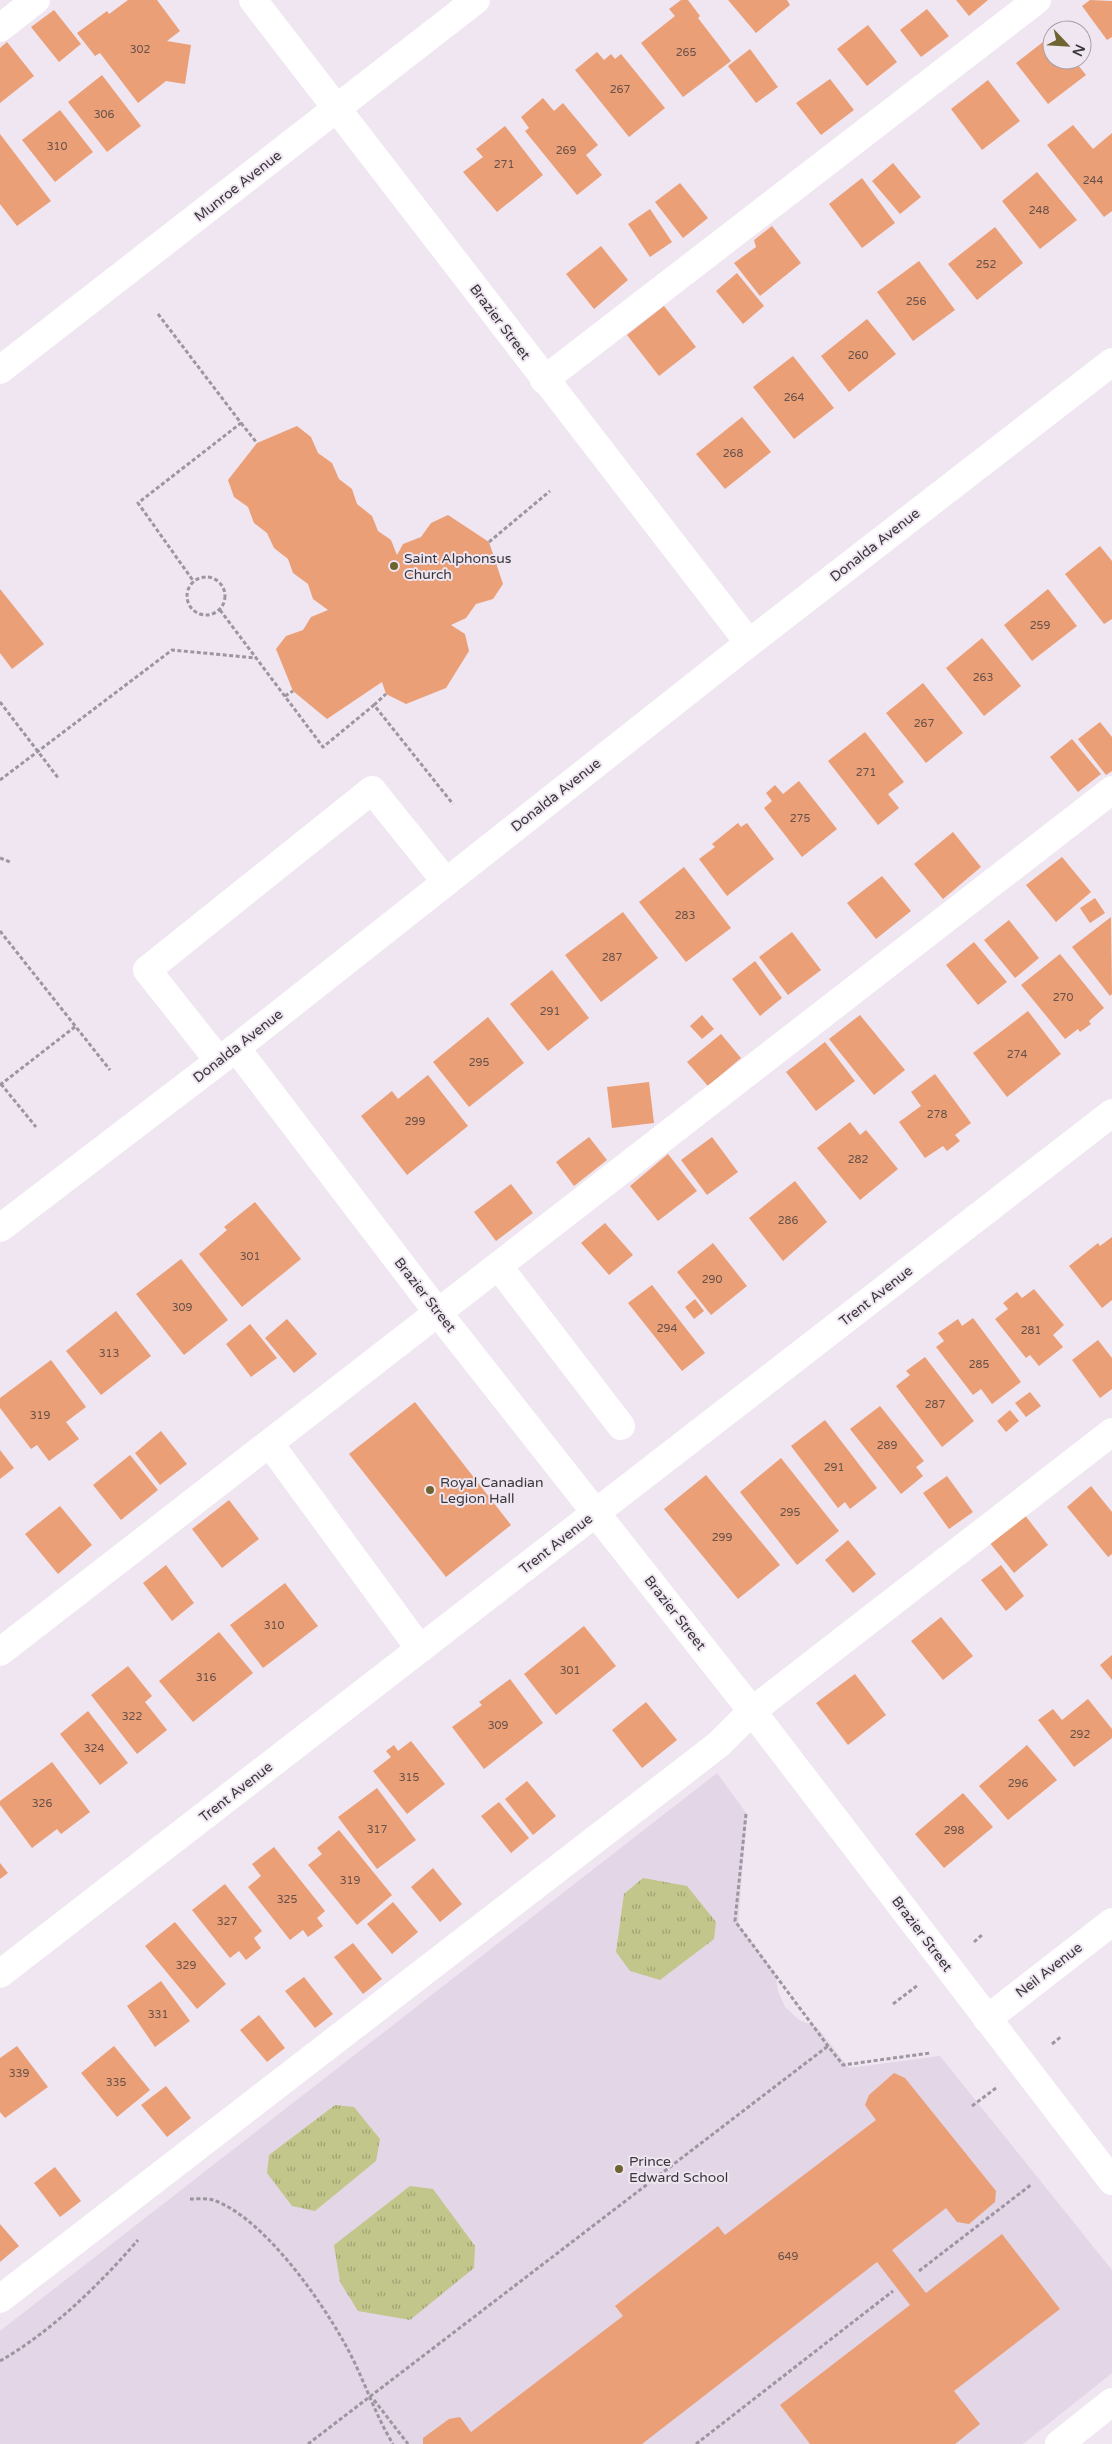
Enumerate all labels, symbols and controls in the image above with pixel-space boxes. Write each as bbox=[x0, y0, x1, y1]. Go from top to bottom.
north arrow bbox=[1042, 20, 1092, 70]
text: N bbox=[1068, 42, 1088, 59]
house number: 302 bbox=[130, 43, 150, 56]
house number: 265 bbox=[676, 46, 696, 59]
house number: 267 bbox=[610, 83, 630, 96]
house number: 306 bbox=[94, 108, 114, 121]
house number: 310 bbox=[47, 140, 67, 153]
house number: 269 bbox=[556, 144, 576, 157]
street label: Munroe Avenue bbox=[191, 147, 285, 225]
house number: 271 bbox=[494, 158, 514, 171]
house number: 244 bbox=[1083, 174, 1103, 187]
house number: 248 bbox=[1029, 204, 1049, 217]
house number: 252 bbox=[976, 258, 996, 271]
street label: Brazier Street bbox=[466, 281, 534, 364]
house number: 256 bbox=[906, 295, 926, 308]
house number: 260 bbox=[848, 349, 868, 362]
house number: 264 bbox=[784, 391, 804, 404]
house number: 268 bbox=[723, 447, 743, 460]
street label: Donalda Avenue bbox=[827, 505, 923, 585]
place label: Saint Alphonsus Church bbox=[404, 550, 512, 583]
marker: Saint Alphonsus Church bbox=[388, 560, 400, 572]
house number: 259 bbox=[1030, 619, 1050, 632]
house number: 263 bbox=[973, 671, 993, 684]
house number: 267 bbox=[914, 717, 934, 730]
street label: Donalda Avenue bbox=[508, 755, 604, 835]
house number: 271 bbox=[856, 766, 876, 779]
house number: 275 bbox=[790, 812, 810, 825]
house number: 283 bbox=[675, 909, 695, 922]
house number: 287 bbox=[602, 951, 622, 964]
house number: 270 bbox=[1053, 991, 1073, 1004]
house number: 291 bbox=[540, 1005, 560, 1018]
street label: Donalda Avenue bbox=[190, 1006, 286, 1086]
house number: 274 bbox=[1007, 1048, 1027, 1061]
house number: 295 bbox=[469, 1056, 489, 1069]
house number: 278 bbox=[927, 1108, 947, 1121]
house number: 299 bbox=[405, 1115, 425, 1128]
house number: 282 bbox=[848, 1153, 868, 1166]
house number: 286 bbox=[778, 1214, 798, 1227]
house number: 301 bbox=[240, 1250, 260, 1263]
street label: Brazier Street bbox=[391, 1254, 460, 1336]
street label: Trent Avenue bbox=[836, 1262, 916, 1330]
house number: 290 bbox=[702, 1273, 722, 1286]
house number: 309 bbox=[172, 1301, 192, 1314]
house number: 294 bbox=[657, 1322, 677, 1335]
house number: 281 bbox=[1021, 1324, 1041, 1337]
house number: 313 bbox=[99, 1347, 119, 1360]
house number: 285 bbox=[969, 1358, 989, 1371]
house number: 287 bbox=[925, 1398, 945, 1411]
house number: 319 bbox=[30, 1409, 50, 1422]
house number: 289 bbox=[877, 1439, 897, 1452]
house number: 291 bbox=[824, 1461, 844, 1474]
place label: Royal Canadian Legion Hall bbox=[440, 1474, 544, 1507]
marker: Royal Canadian Legion Hall bbox=[424, 1484, 436, 1496]
house number: 295 bbox=[780, 1506, 800, 1519]
street label: Trent Avenue bbox=[516, 1510, 596, 1578]
house number: 299 bbox=[712, 1531, 732, 1544]
street label: Brazier Street bbox=[641, 1572, 710, 1654]
house number: 310 bbox=[264, 1619, 284, 1632]
house number: 301 bbox=[560, 1664, 580, 1677]
house number: 316 bbox=[196, 1671, 216, 1684]
house number: 322 bbox=[122, 1710, 142, 1723]
house number: 309 bbox=[488, 1719, 508, 1732]
house number: 292 bbox=[1070, 1728, 1090, 1741]
house number: 324 bbox=[84, 1742, 104, 1755]
street label: Trent Avenue bbox=[196, 1758, 276, 1826]
house number: 315 bbox=[399, 1771, 419, 1784]
house number: 296 bbox=[1008, 1777, 1028, 1790]
house number: 326 bbox=[32, 1797, 52, 1810]
house number: 317 bbox=[367, 1823, 387, 1836]
house number: 298 bbox=[944, 1824, 964, 1837]
house number: 319 bbox=[340, 1874, 360, 1887]
house number: 325 bbox=[277, 1893, 297, 1906]
street label: Brazier Street bbox=[888, 1893, 956, 1976]
house number: 327 bbox=[217, 1915, 237, 1928]
street label: Neil Avenue bbox=[1012, 1939, 1086, 2001]
house number: 329 bbox=[176, 1959, 196, 1972]
house number: 331 bbox=[148, 2008, 168, 2021]
house number: 339 bbox=[9, 2067, 29, 2080]
house number: 335 bbox=[106, 2076, 126, 2089]
place label: Prince Edward School bbox=[629, 2153, 728, 2186]
marker: Prince Edward School bbox=[613, 2163, 625, 2175]
house number: 649 bbox=[778, 2250, 798, 2263]

